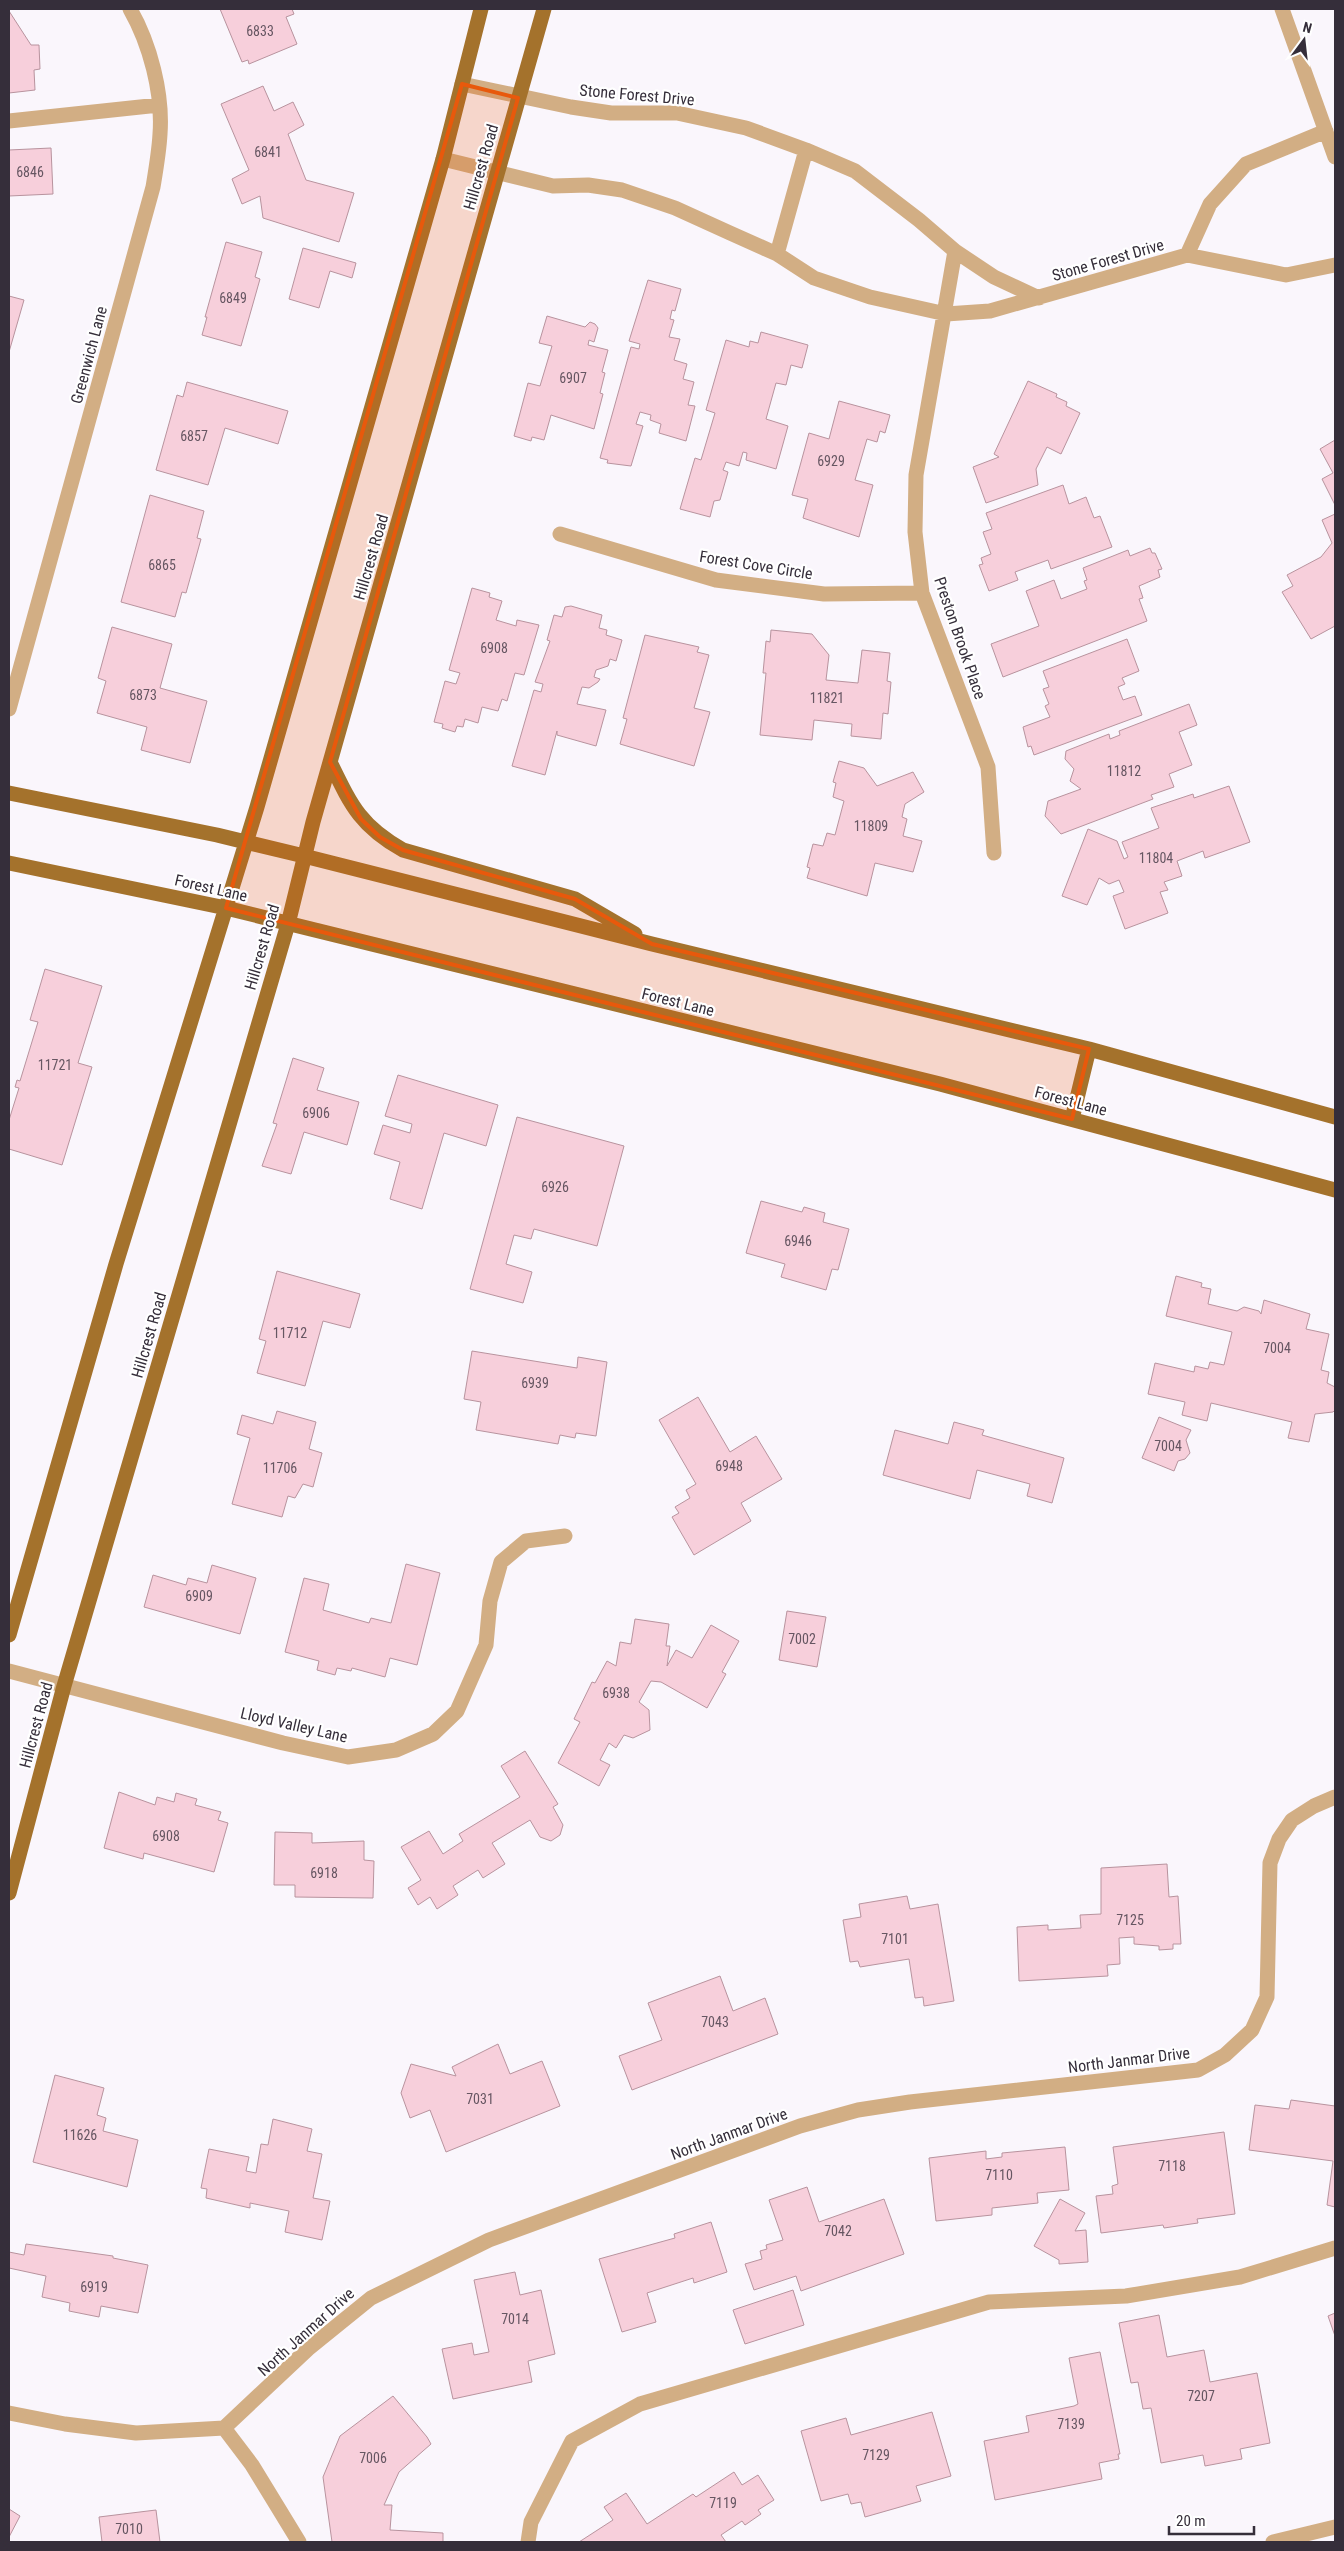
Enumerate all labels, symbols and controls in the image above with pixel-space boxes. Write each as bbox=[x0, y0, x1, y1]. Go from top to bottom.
north arrow bbox=[1279, 15, 1329, 65]
text: N bbox=[1301, 19, 1314, 36]
house number: 6833 bbox=[246, 23, 274, 39]
street label: Stone Forest Drive bbox=[579, 81, 695, 109]
street label: Hillcrest Road bbox=[460, 122, 502, 212]
house number: 6841 bbox=[254, 144, 282, 160]
house number: 6846 bbox=[16, 164, 44, 180]
street label: Stone Forest Drive bbox=[1050, 235, 1166, 285]
house number: 6849 bbox=[219, 290, 247, 306]
street label: Greenwich Lane bbox=[67, 304, 111, 406]
house number: 6907 bbox=[559, 370, 587, 386]
house number: 6857 bbox=[180, 428, 208, 444]
house number: 6929 bbox=[817, 453, 845, 469]
street label: Hillcrest Road bbox=[350, 512, 392, 602]
street label: Forest Cove Circle bbox=[698, 547, 814, 583]
house number: 6865 bbox=[148, 557, 176, 573]
street label: Preston Brook Place bbox=[930, 574, 990, 702]
house number: 6908 bbox=[480, 640, 508, 656]
house number: 6873 bbox=[129, 687, 157, 703]
house number: 11821 bbox=[810, 690, 844, 706]
house number: 11812 bbox=[1107, 763, 1141, 779]
house number: 11809 bbox=[854, 818, 888, 834]
house number: 11804 bbox=[1139, 850, 1173, 866]
street label: Forest Lane bbox=[173, 870, 249, 906]
street label: Hillcrest Road bbox=[241, 902, 283, 992]
street label: Forest Lane bbox=[640, 984, 716, 1020]
house number: 11721 bbox=[38, 1057, 72, 1073]
street label: Forest Lane bbox=[1033, 1082, 1109, 1120]
house number: 6906 bbox=[302, 1105, 330, 1121]
house number: 6926 bbox=[541, 1179, 569, 1195]
house number: 6946 bbox=[784, 1233, 812, 1249]
street label: Hillcrest Road bbox=[128, 1290, 170, 1380]
house number: 11712 bbox=[273, 1325, 307, 1341]
house number: 7004 bbox=[1263, 1340, 1291, 1356]
house number: 6939 bbox=[521, 1375, 549, 1391]
house number: 7004 bbox=[1154, 1438, 1182, 1454]
house number: 6948 bbox=[715, 1458, 743, 1474]
house number: 11706 bbox=[263, 1460, 297, 1476]
house number: 6909 bbox=[185, 1588, 213, 1604]
house number: 7002 bbox=[788, 1631, 816, 1647]
street label: Hillcrest Road bbox=[15, 1680, 57, 1770]
house number: 6938 bbox=[602, 1685, 630, 1701]
street label: Lloyd Valley Lane bbox=[239, 1703, 349, 1747]
house number: 6908 bbox=[152, 1828, 180, 1844]
house number: 6918 bbox=[310, 1865, 338, 1881]
house number: 7125 bbox=[1116, 1912, 1144, 1928]
house number: 7101 bbox=[881, 1931, 909, 1947]
house number: 7043 bbox=[701, 2014, 729, 2030]
street label: North Janmar Drive bbox=[1067, 2043, 1191, 2077]
house number: 7031 bbox=[466, 2091, 494, 2107]
street label: North Janmar Drive bbox=[668, 2104, 790, 2164]
house number: 11626 bbox=[63, 2127, 97, 2143]
house number: 7118 bbox=[1158, 2158, 1186, 2174]
house number: 7110 bbox=[985, 2167, 1013, 2183]
house number: 7042 bbox=[824, 2223, 852, 2239]
house number: 6919 bbox=[80, 2279, 108, 2295]
street label: North Janmar Drive bbox=[254, 2284, 358, 2380]
house number: 7014 bbox=[501, 2311, 529, 2327]
house number: 7207 bbox=[1187, 2388, 1215, 2404]
house number: 7139 bbox=[1057, 2416, 1085, 2432]
house number: 7129 bbox=[862, 2447, 890, 2463]
house number: 7006 bbox=[359, 2450, 387, 2466]
house number: 7119 bbox=[709, 2495, 737, 2511]
scale bar bbox=[1169, 2504, 1254, 2536]
text: 20 m bbox=[1176, 2512, 1206, 2530]
house number: 7010 bbox=[115, 2521, 143, 2537]

